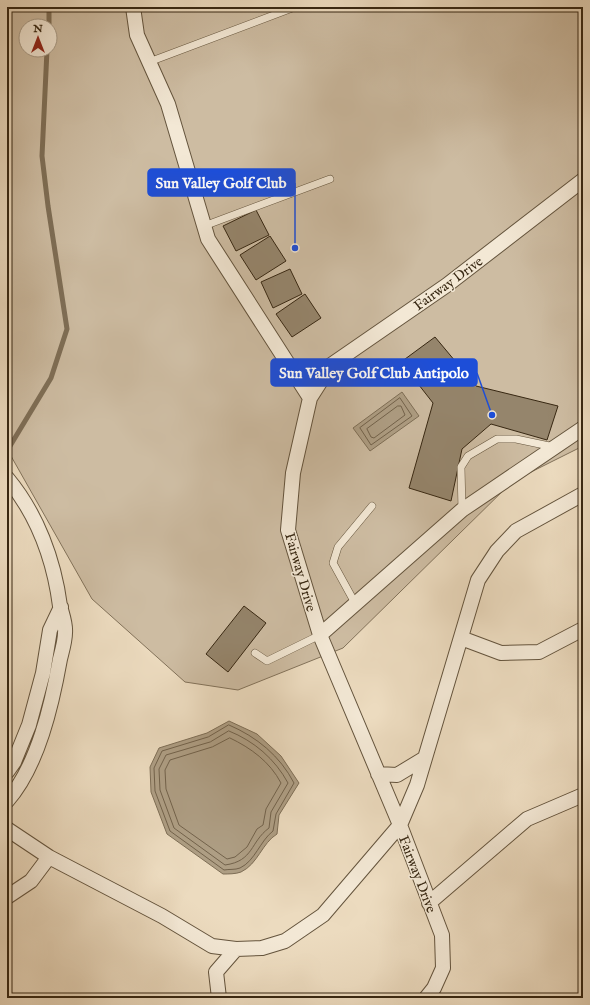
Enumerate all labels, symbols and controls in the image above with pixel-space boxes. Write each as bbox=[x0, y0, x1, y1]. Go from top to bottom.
north arrow bbox=[18, 18, 58, 58]
text: N bbox=[32, 22, 43, 36]
callout: Sun Valley Golf Club bbox=[148, 169, 295, 196]
text: Sun Valley Golf Club bbox=[155, 174, 287, 193]
street label: Fairway Drive bbox=[410, 252, 487, 315]
callout: Sun Valley Golf Club Antipolo bbox=[271, 359, 477, 386]
text: Sun Valley Golf Club Antipolo bbox=[279, 364, 469, 383]
street label: Fairway Drive bbox=[280, 531, 320, 614]
street label: Fairway Drive bbox=[394, 833, 440, 916]

